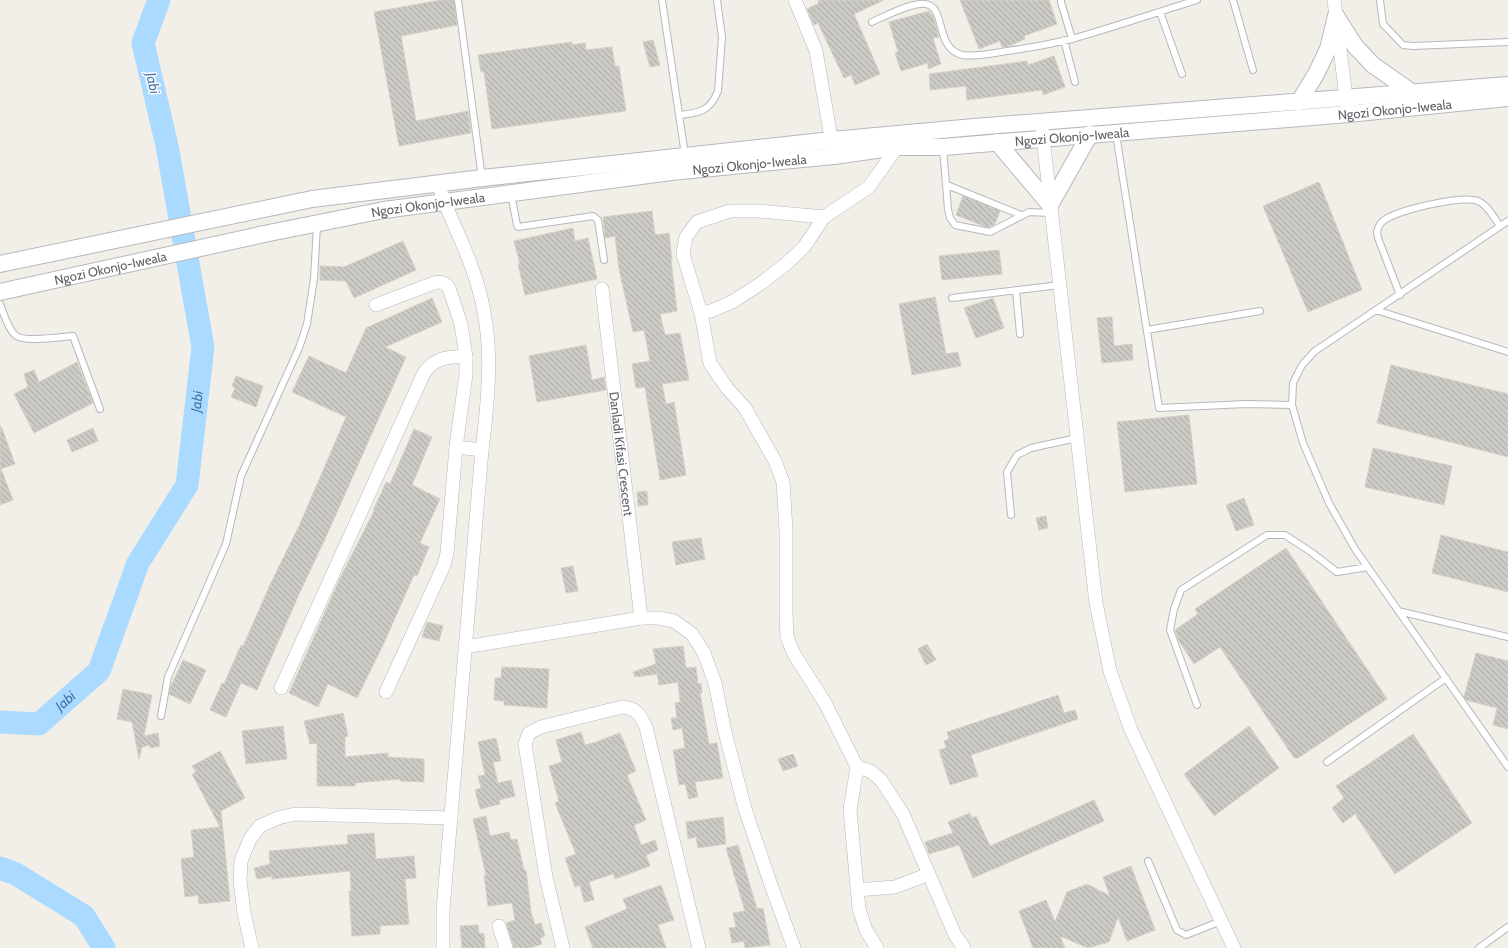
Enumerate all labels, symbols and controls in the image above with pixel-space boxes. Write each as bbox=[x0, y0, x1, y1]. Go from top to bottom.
water label: Jabi bbox=[141, 69, 164, 96]
street label: Ngozi Okonjo-Iweala bbox=[1337, 96, 1453, 123]
street label: Ngozi Okonjo-Iweala bbox=[1014, 124, 1130, 149]
street label: Ngozi Okonjo-Iweala bbox=[692, 151, 808, 178]
street label: Ngozi Okonjo-Iweala bbox=[370, 189, 486, 220]
street label: Ngozi Okonjo-Iweala bbox=[53, 248, 169, 288]
water label: Jabi bbox=[186, 389, 207, 415]
street label: Danladi Kifasi Crescent bbox=[606, 391, 637, 518]
water label: Jabi bbox=[50, 686, 80, 716]

